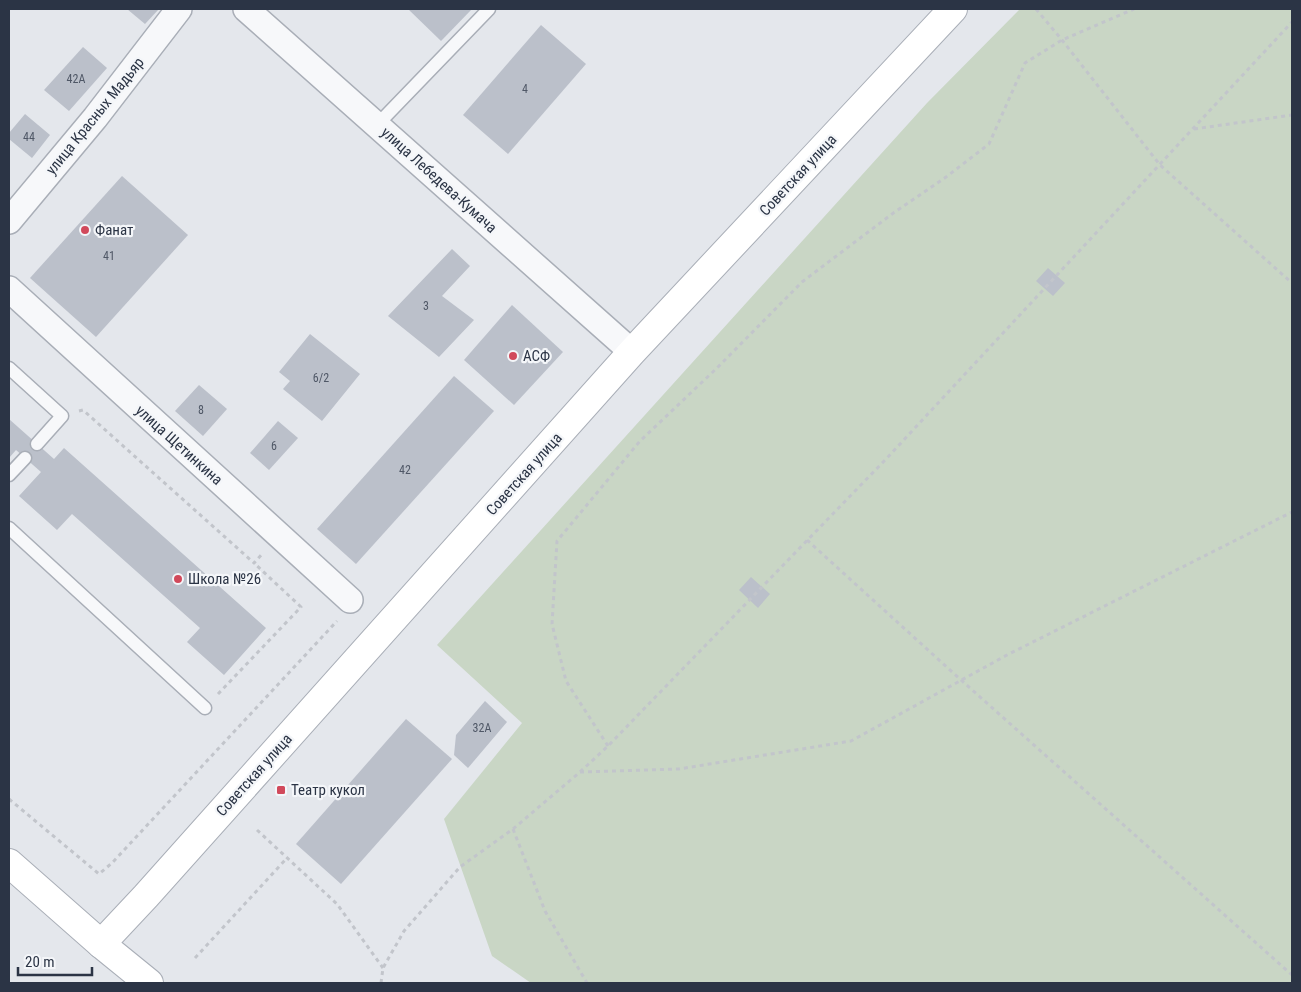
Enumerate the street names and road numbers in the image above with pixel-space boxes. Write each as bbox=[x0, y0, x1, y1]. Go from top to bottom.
street label: улица Красных Мадьяр bbox=[42, 54, 148, 178]
street label: улица Лебедева-Кумача bbox=[377, 123, 501, 237]
street label: Советская улица bbox=[756, 131, 840, 219]
street label: улица Щетинкина bbox=[132, 401, 226, 489]
street label: Советская улица bbox=[482, 429, 566, 519]
street label: Советская улица bbox=[212, 730, 296, 820]

